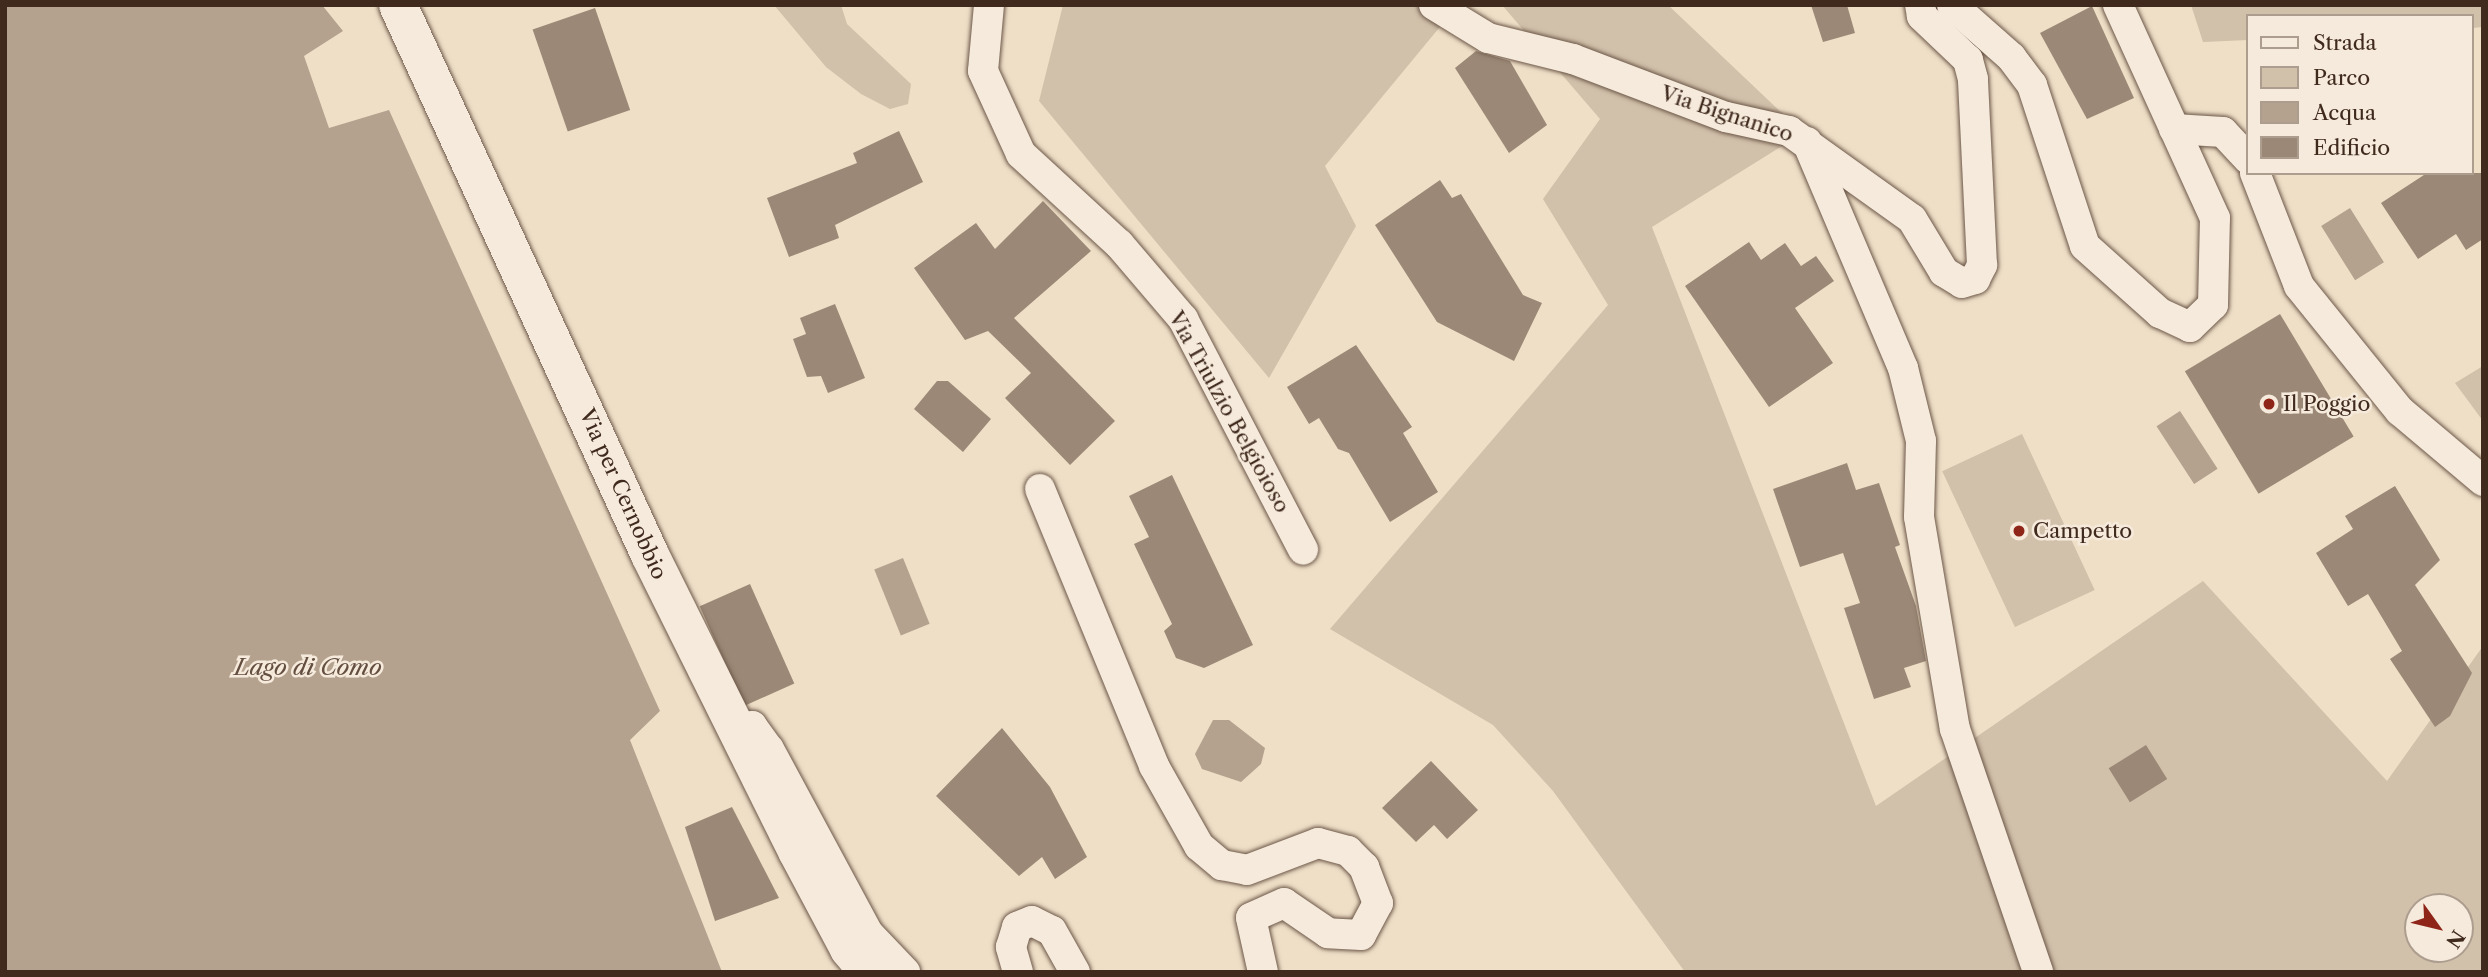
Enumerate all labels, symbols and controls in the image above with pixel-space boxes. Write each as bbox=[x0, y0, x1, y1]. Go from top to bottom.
legend bbox=[2246, 14, 2474, 175]
text: Strada bbox=[2313, 30, 2377, 55]
text: Parco bbox=[2313, 65, 2370, 90]
street label: Via Bignanico bbox=[1658, 81, 1796, 147]
text: Acqua bbox=[2313, 100, 2376, 125]
text: Edificio bbox=[2313, 135, 2390, 160]
street label: Via Triulzio Belgioioso bbox=[1163, 307, 1295, 517]
place label: Il Poggio bbox=[2283, 391, 2370, 417]
marker: Il Poggio bbox=[2261, 396, 2277, 412]
street label: Via per Cernobbio bbox=[574, 404, 672, 584]
place label: Campetto bbox=[2033, 518, 2132, 544]
marker: Campetto bbox=[2011, 523, 2027, 539]
water label: Lago di Como bbox=[234, 653, 382, 681]
north arrow bbox=[2404, 893, 2474, 963]
text: N bbox=[2441, 926, 2469, 952]

